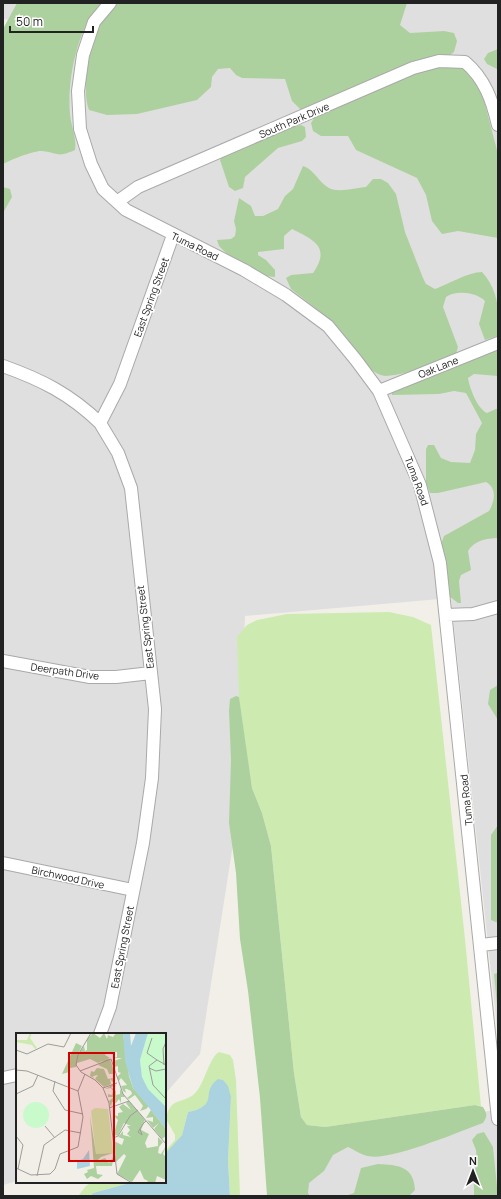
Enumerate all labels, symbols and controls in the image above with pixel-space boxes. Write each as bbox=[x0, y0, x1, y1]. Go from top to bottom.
scale bar bbox=[10, 8, 93, 34]
text: 50 m bbox=[16, 13, 43, 30]
street label: South Park Drive bbox=[257, 99, 332, 141]
street label: Tuma Road bbox=[169, 228, 221, 264]
street label: East Spring Street bbox=[130, 255, 172, 339]
street label: Oak Lane bbox=[416, 353, 460, 381]
street label: Tuma Road bbox=[402, 455, 432, 507]
street label: East Spring Street bbox=[133, 585, 157, 669]
street label: Deerpath Drive bbox=[30, 659, 100, 683]
street label: Tuma Road bbox=[456, 774, 476, 826]
street label: Birchwood Drive bbox=[30, 862, 106, 892]
street label: East Spring Street bbox=[107, 905, 137, 989]
inset map bbox=[16, 1033, 166, 1183]
north arrow bbox=[453, 1151, 493, 1191]
text: N bbox=[469, 1153, 477, 1168]

